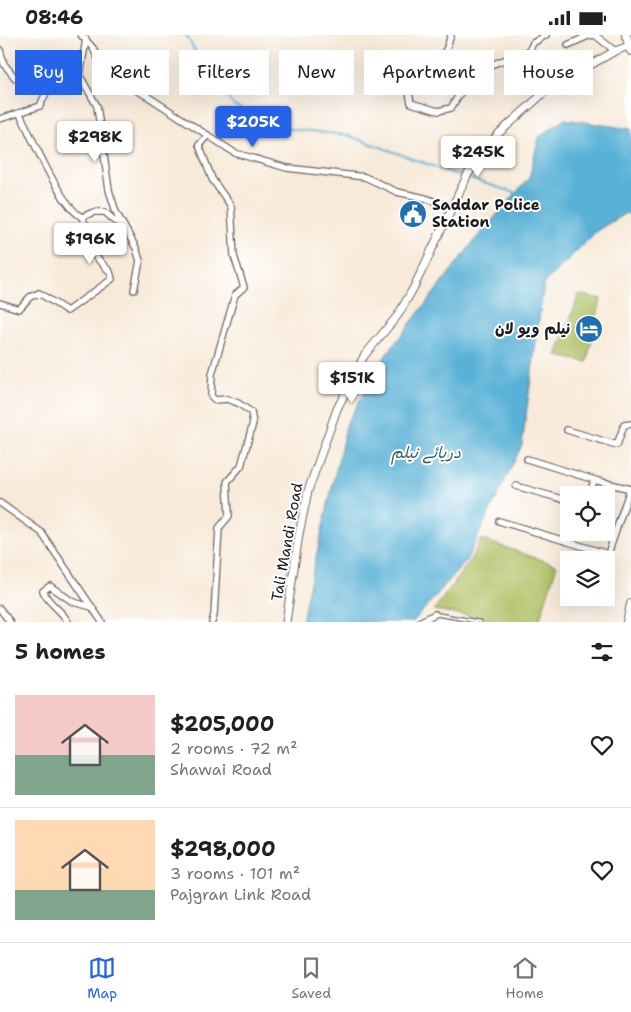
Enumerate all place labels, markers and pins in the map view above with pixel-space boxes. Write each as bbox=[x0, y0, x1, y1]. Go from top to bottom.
pin: $205K bbox=[218, 105, 288, 148]
pin: $298K bbox=[60, 121, 130, 163]
pin: $245K bbox=[443, 135, 513, 178]
place label: Saddar Police Station bbox=[432, 195, 540, 232]
public building icon: Saddar Police Station bbox=[398, 199, 428, 229]
pin: $196K bbox=[55, 223, 125, 265]
hotel icon: نیلم ویو لان bbox=[574, 314, 604, 344]
place label: نیلم ویو لان bbox=[495, 319, 570, 340]
pin: $151K bbox=[317, 361, 387, 404]

